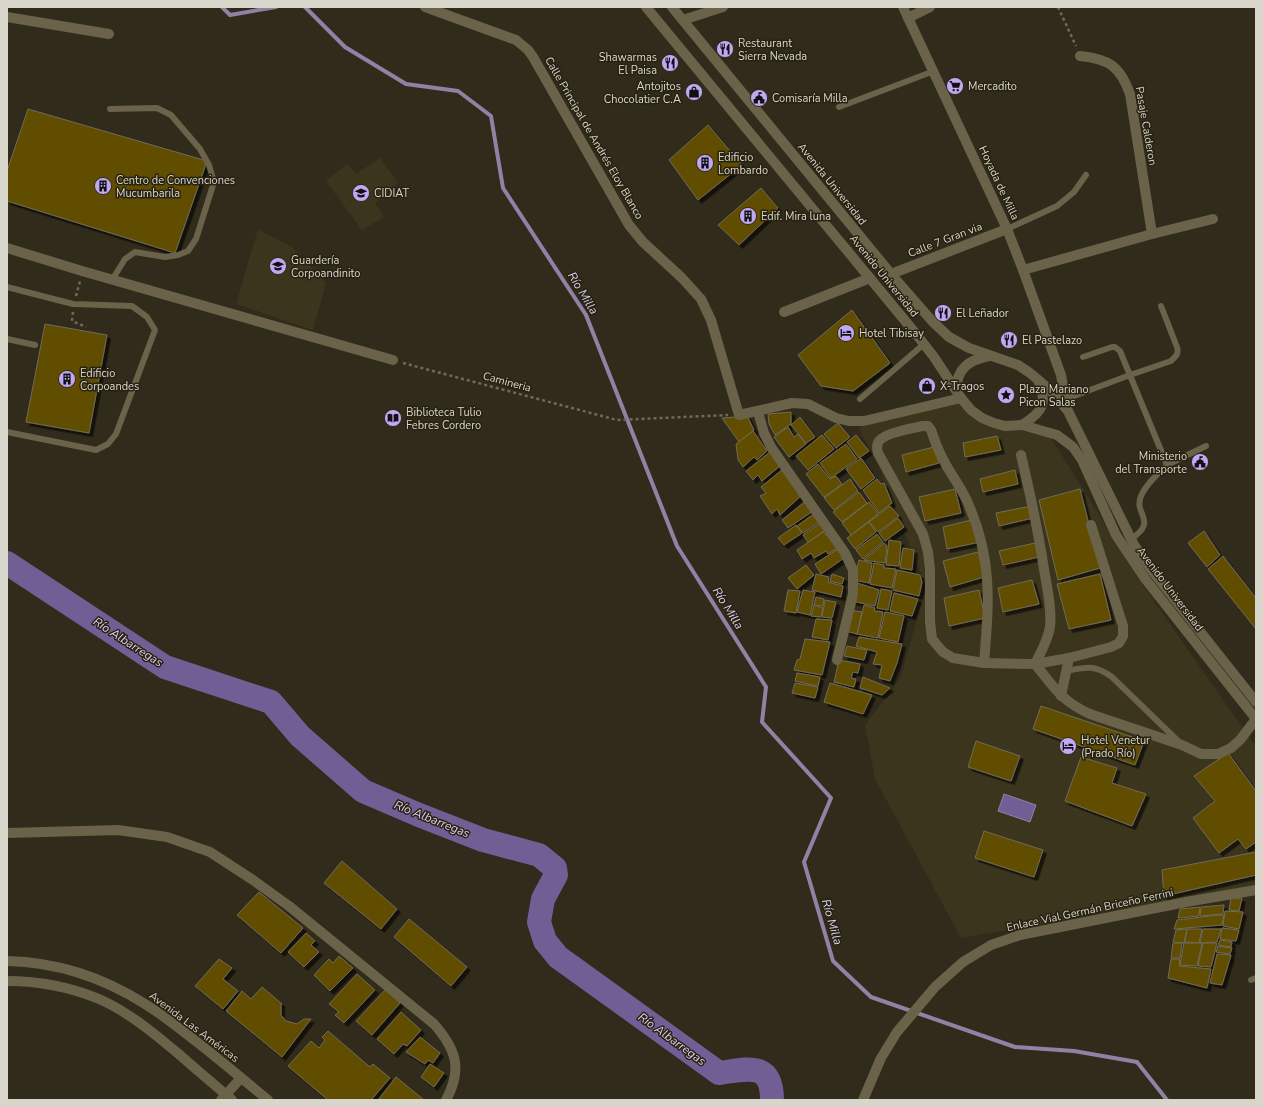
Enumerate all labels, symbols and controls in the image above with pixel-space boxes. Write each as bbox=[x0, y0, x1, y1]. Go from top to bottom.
place label: Restaurant Sierra Nevada bbox=[738, 36, 807, 64]
restaurant icon: Restaurant Sierra Nevada bbox=[715, 39, 735, 59]
place label: Shawarmas El Paisa bbox=[599, 50, 657, 78]
restaurant icon: Shawarmas El Paisa bbox=[660, 53, 680, 73]
street label: Calle Principal de Andrés Eloy Blanco bbox=[541, 54, 647, 222]
supermarket icon: Mercadito bbox=[945, 76, 965, 96]
place label: Antojitos Chocolatier C.A bbox=[604, 79, 681, 107]
place label: Mercadito bbox=[968, 79, 1017, 94]
shop icon: Antojitos Chocolatier C.A bbox=[684, 82, 704, 102]
street label: Pasaje Calderon bbox=[1132, 85, 1160, 167]
public building icon: Comisaría Milla bbox=[749, 88, 769, 108]
place label: Comisaría Milla bbox=[772, 91, 848, 106]
street label: Avenida Universidad bbox=[794, 140, 870, 228]
street label: Hoyada de Milla bbox=[975, 143, 1023, 223]
place label: Edificio Lombardo bbox=[718, 150, 768, 178]
building icon: Edificio Lombardo bbox=[695, 153, 715, 173]
place label: Centro de Convenciones Mucumbarila bbox=[116, 173, 235, 201]
building icon: Centro de Convenciones Mucumbarila bbox=[93, 176, 113, 196]
school or university icon: CIDIAT bbox=[351, 183, 371, 203]
place label: CIDIAT bbox=[374, 186, 409, 201]
building icon: Edif. Mira luna bbox=[738, 206, 758, 226]
place label: Edif. Mira luna bbox=[761, 209, 831, 224]
street label: Calle 7 Gran via bbox=[906, 219, 984, 261]
street label: Avenido Universidad bbox=[846, 232, 922, 320]
place label: Guardería Corpoandinito bbox=[291, 253, 360, 281]
school or university icon: Guardería Corpoandinito bbox=[268, 256, 288, 276]
water label: Río Milla bbox=[564, 269, 602, 317]
restaurant icon: El Leñador bbox=[933, 303, 953, 323]
place label: El Leñador bbox=[956, 306, 1009, 321]
hotel icon: Hotel Tibisay bbox=[836, 323, 856, 343]
place label: Hotel Tibisay bbox=[859, 326, 924, 341]
restaurant icon: El Pastelazo bbox=[999, 330, 1019, 350]
place label: El Pastelazo bbox=[1022, 333, 1082, 348]
place label: Edificio Corpoandes bbox=[80, 366, 139, 394]
street label: Camineria bbox=[481, 368, 533, 396]
building icon: Edificio Corpoandes bbox=[57, 369, 77, 389]
shop icon: X-Tragos bbox=[917, 376, 937, 396]
place label: X-Tragos bbox=[940, 379, 984, 394]
place label: Plaza Mariano Picon Salas bbox=[1019, 382, 1089, 410]
place icon: Plaza Mariano Picon Salas bbox=[996, 385, 1016, 405]
place label: Biblioteca Tulio Febres Cordero bbox=[406, 405, 482, 433]
library icon: Biblioteca Tulio Febres Cordero bbox=[383, 408, 403, 428]
place label: Ministerio del Transporte bbox=[1115, 449, 1187, 477]
public building icon: Ministerio del Transporte bbox=[1190, 452, 1210, 472]
street label: Avenido Universidad bbox=[1133, 544, 1207, 634]
water label: Río Milla bbox=[709, 584, 747, 632]
water label: Río Albarregas bbox=[90, 613, 166, 671]
place label: Hotel Venetur (Prado Río) bbox=[1081, 733, 1150, 761]
hotel icon: Hotel Venetur (Prado Río) bbox=[1058, 736, 1078, 756]
water label: Río Albarregas bbox=[392, 797, 472, 842]
street label: Enlace Vial Germán Briceño Ferrini bbox=[1005, 885, 1175, 935]
water label: Río Milla bbox=[818, 897, 846, 947]
street label: Avenida Las Américas bbox=[146, 988, 242, 1066]
water label: Río Albarregas bbox=[635, 1009, 709, 1069]

